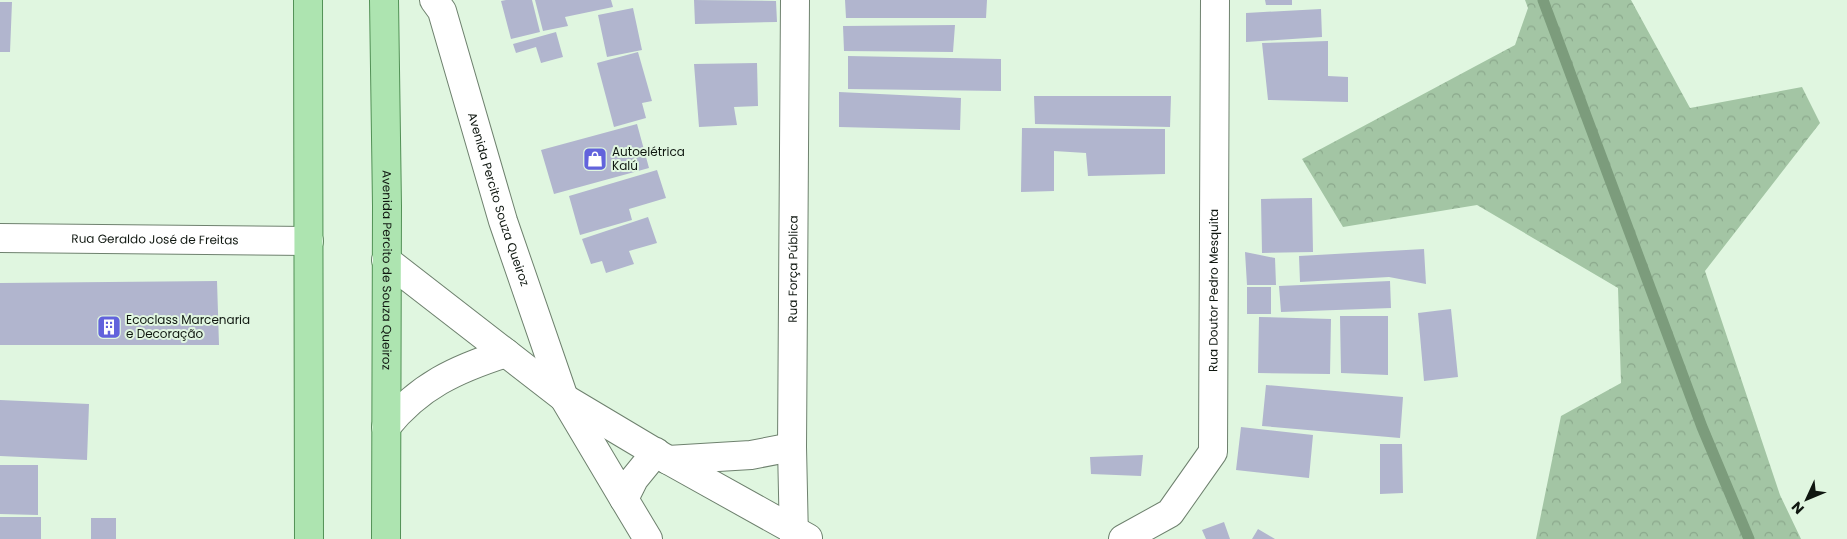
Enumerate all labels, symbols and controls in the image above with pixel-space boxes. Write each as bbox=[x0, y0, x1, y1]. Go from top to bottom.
street label: Avenida Percito Souza Queiroz bbox=[464, 110, 534, 288]
place label: Autoelétrica Kalú bbox=[612, 143, 685, 174]
shop icon: Autoelétrica Kalú bbox=[582, 146, 608, 172]
street label: Avenida Percito de Souza Queiroz bbox=[378, 170, 396, 370]
street label: Rua Doutor Pedro Mesquita bbox=[1204, 209, 1222, 372]
street label: Rua Força Pública bbox=[784, 215, 802, 323]
street label: Rua Geraldo José de Freitas bbox=[71, 230, 239, 248]
place label: Ecoclass Marcenaria e Decoração bbox=[126, 311, 250, 342]
building icon: Ecoclass Marcenaria e Decoração bbox=[96, 314, 122, 340]
north arrow bbox=[1782, 474, 1832, 524]
text: N bbox=[1787, 497, 1808, 519]

